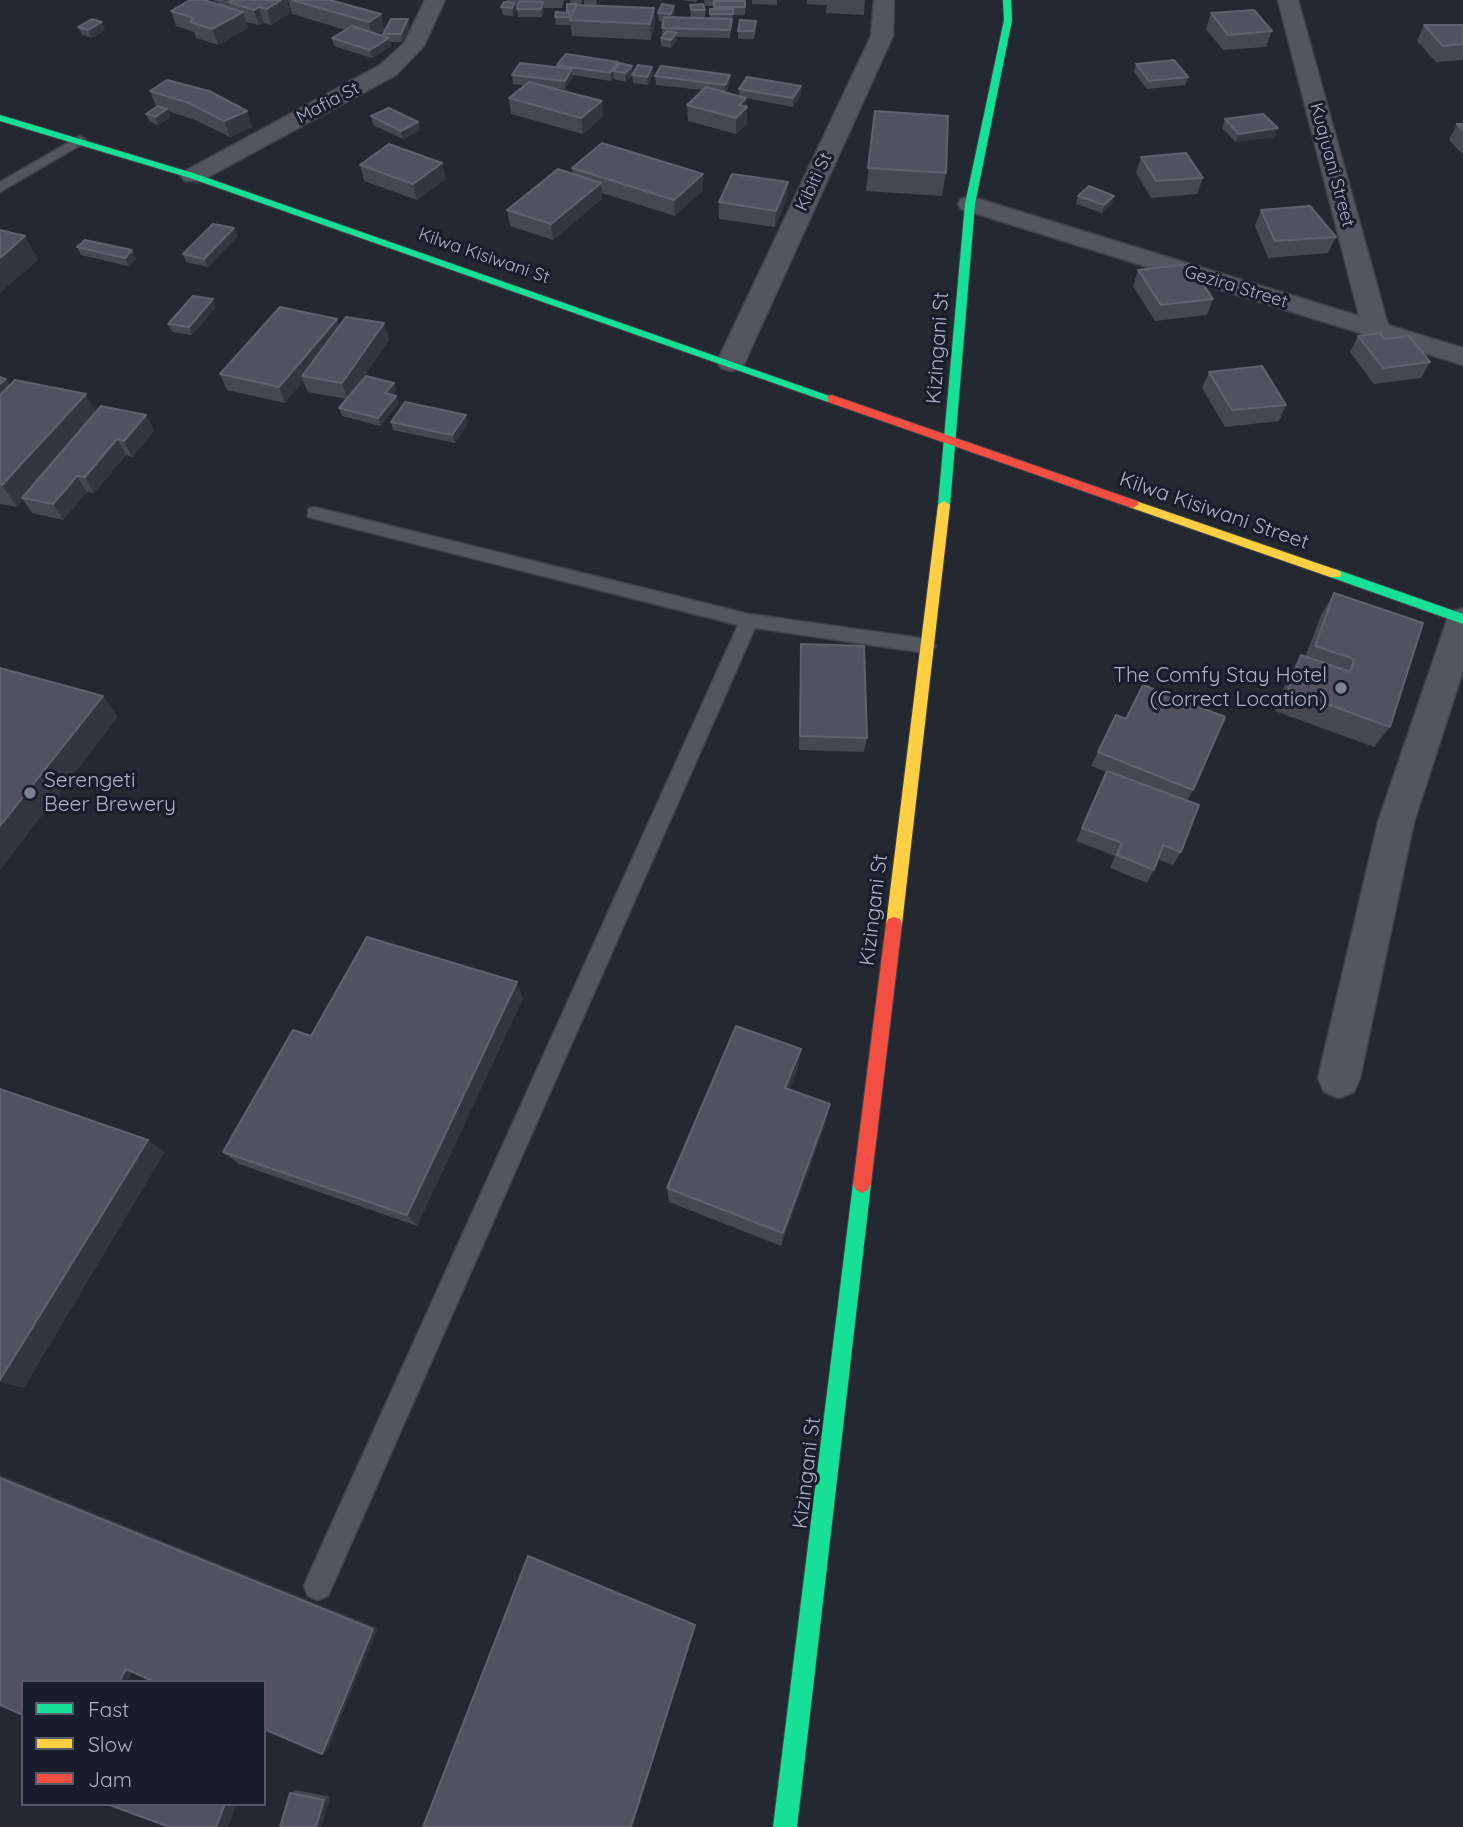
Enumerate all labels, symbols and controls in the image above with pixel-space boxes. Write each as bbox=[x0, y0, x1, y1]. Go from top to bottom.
street label: Mafia St bbox=[293, 77, 363, 129]
street label: Kuajuani Street bbox=[1305, 101, 1359, 229]
street label: Kibiti St bbox=[791, 149, 837, 215]
street label: Kilwa Kisiwani St bbox=[415, 223, 553, 289]
street label: Gezira Street bbox=[1182, 261, 1290, 313]
street label: Kizingani St bbox=[922, 291, 954, 405]
street label: Kilwa Kisiwani Street bbox=[1116, 467, 1312, 555]
place label: The Comfy Stay Hotel (Correct Location) bbox=[1113, 663, 1327, 713]
marker: The Comfy Stay Hotel (Correct Location) bbox=[1333, 680, 1349, 696]
place label: Serengeti Beer Brewery bbox=[44, 768, 176, 818]
marker: Serengeti Beer Brewery bbox=[22, 785, 38, 801]
street label: Kizingani St bbox=[855, 853, 893, 967]
street label: Kizingani St bbox=[788, 1416, 826, 1530]
legend bbox=[21, 1680, 266, 1806]
text: Fast bbox=[88, 1696, 129, 1722]
text: Slow bbox=[88, 1731, 133, 1757]
text: Jam bbox=[88, 1766, 132, 1792]

